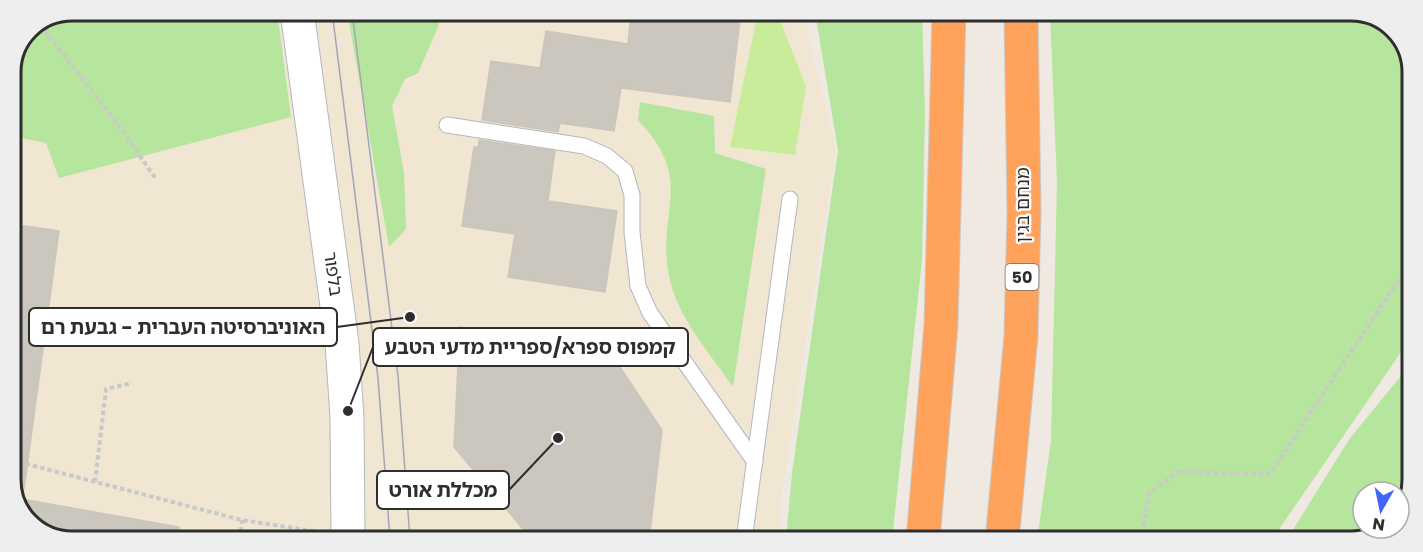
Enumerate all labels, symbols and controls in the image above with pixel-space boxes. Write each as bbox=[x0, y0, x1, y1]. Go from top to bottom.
street label: מנחם בגין bbox=[1010, 167, 1035, 243]
street label: בלפור bbox=[318, 250, 349, 298]
road number: 50 bbox=[1006, 264, 1038, 290]
callout: האוניברסיטה העברית - גבעת רם bbox=[29, 308, 337, 346]
text: האוניברסיטה העברית - גבעת רם bbox=[41, 313, 325, 341]
callout: קמפוס ספרא/ספריית מדעי הטבע bbox=[373, 328, 688, 366]
text: קמפוס ספרא/ספריית מדעי הטבע bbox=[384, 333, 676, 361]
callout: מכללת אורט bbox=[377, 471, 509, 509]
text: מכללת אורט bbox=[389, 476, 497, 504]
north arrow bbox=[1351, 480, 1411, 540]
text: N bbox=[1371, 512, 1386, 537]

